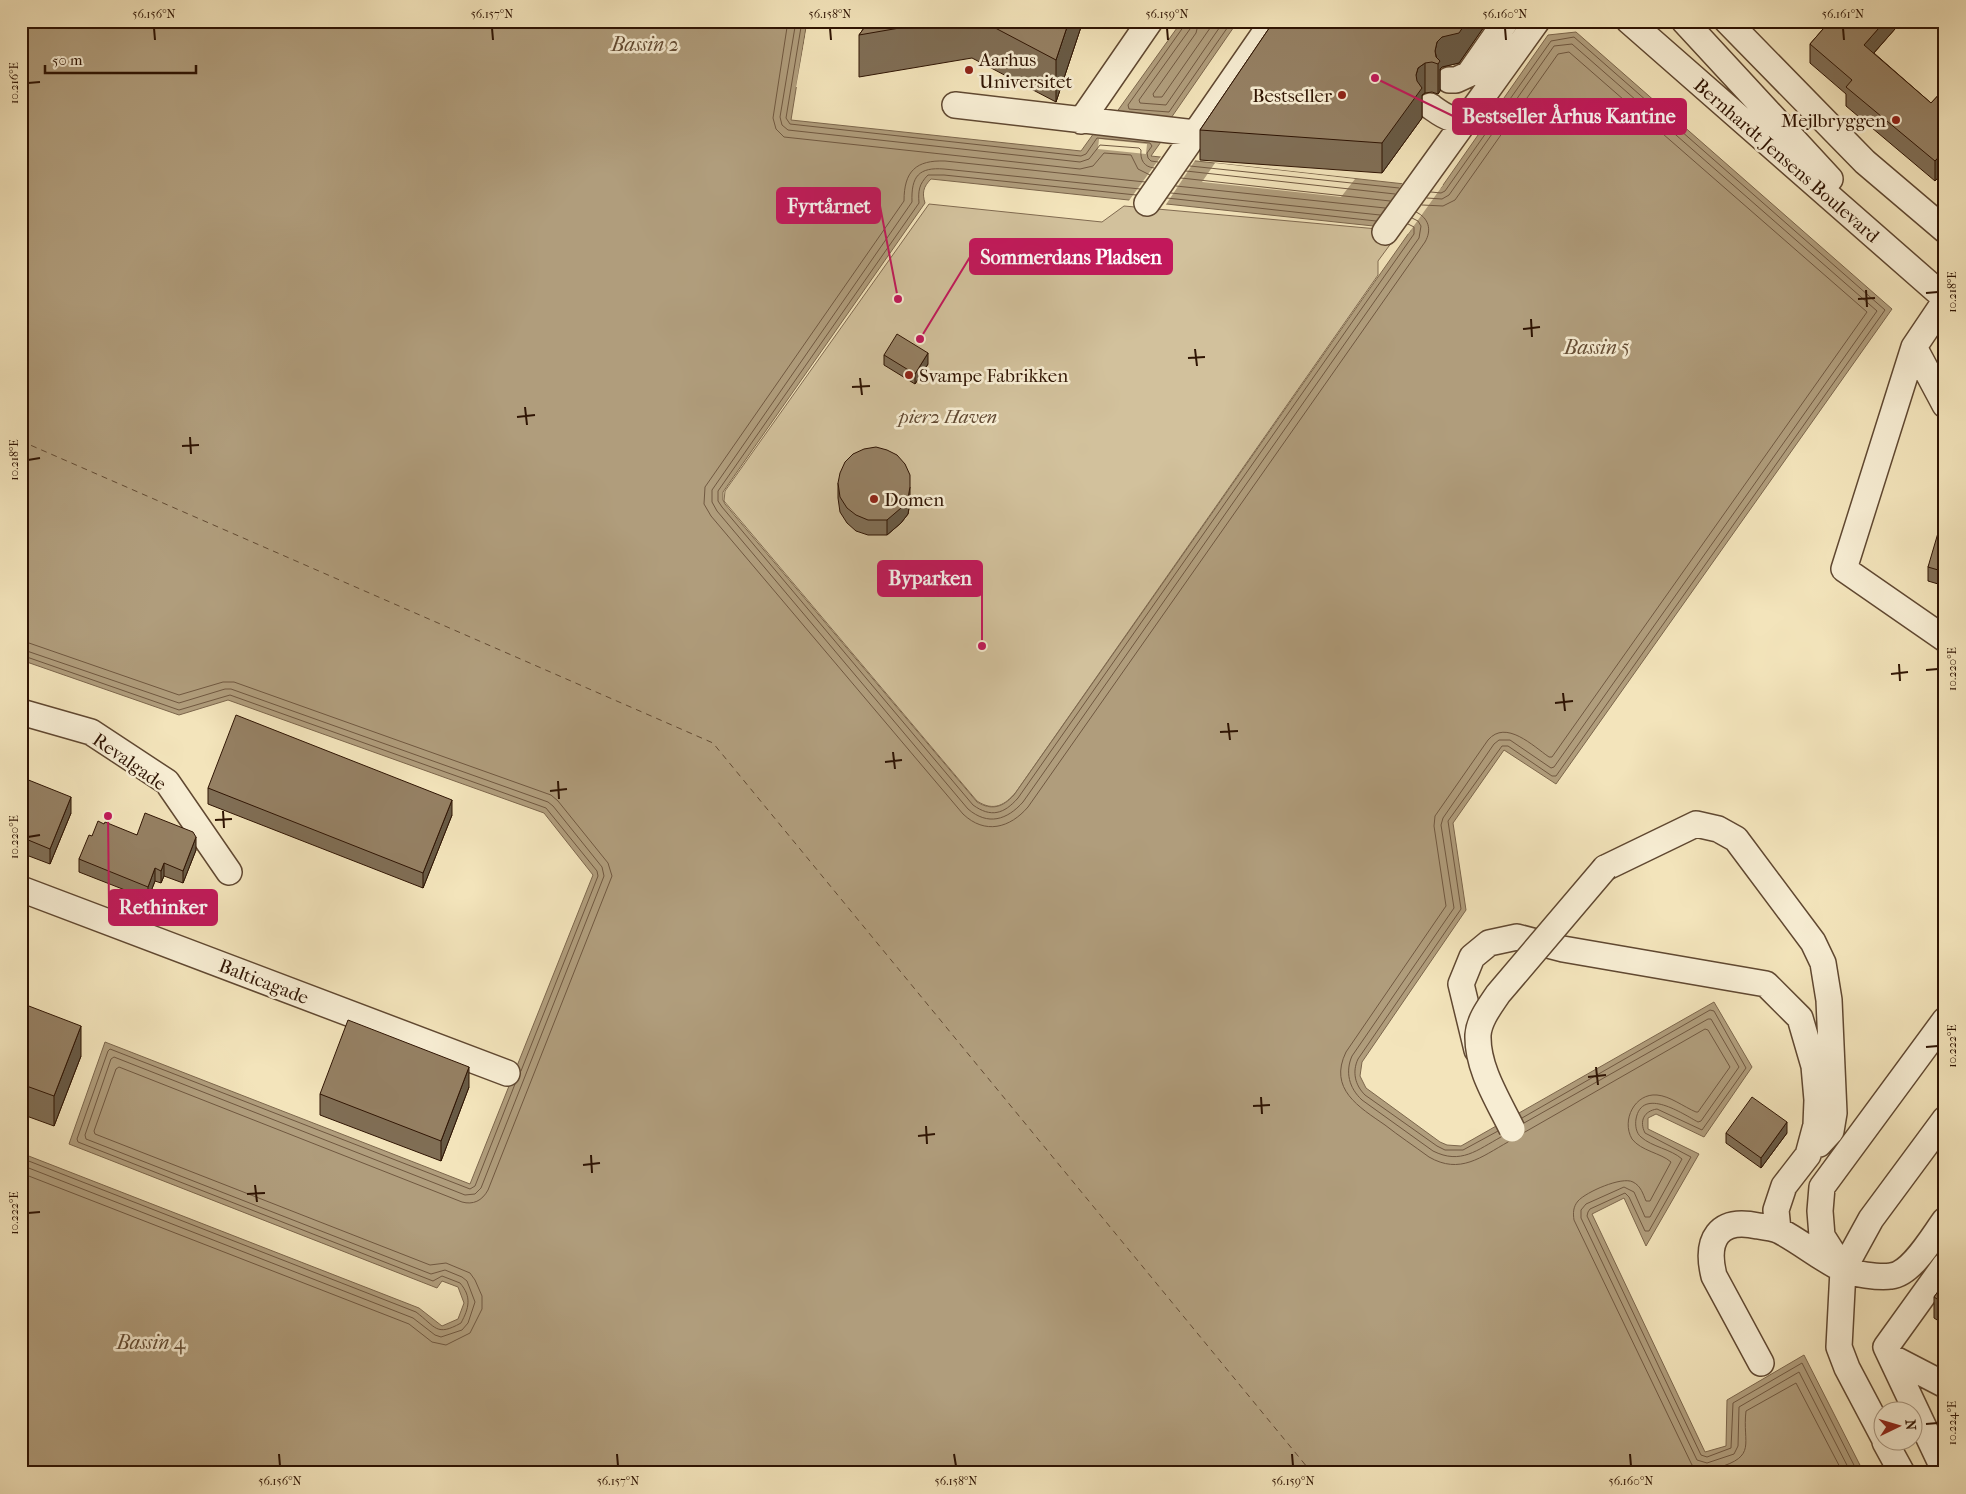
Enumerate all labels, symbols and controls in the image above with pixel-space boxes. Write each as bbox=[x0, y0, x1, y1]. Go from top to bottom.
text: 56.156°N bbox=[132, 7, 176, 21]
text: 56.157°N bbox=[471, 7, 513, 21]
text: 56.158°N bbox=[809, 7, 851, 21]
text: 56.159°N bbox=[1145, 7, 1189, 21]
text: 56.160°N bbox=[1483, 7, 1527, 21]
text: 56.161°N bbox=[1822, 7, 1864, 21]
water label: Bassin 2 bbox=[610, 33, 679, 56]
scale bar bbox=[45, 42, 196, 74]
place label: Aarhus Universitet bbox=[978, 49, 1072, 93]
text: 50 m bbox=[52, 51, 83, 69]
text: 10.216°E bbox=[7, 62, 21, 104]
marker: Aarhus Universitet bbox=[963, 64, 975, 76]
street label: Bernhardt Jensens Boulevard bbox=[1689, 74, 1884, 248]
place label: Bestseller bbox=[1252, 85, 1333, 107]
marker: Bestseller bbox=[1336, 89, 1348, 101]
callout: Bestseller Århus Kantine bbox=[1453, 99, 1686, 134]
text: Bestseller Århus Kantine bbox=[1462, 103, 1676, 128]
place label: Mejlbryggen bbox=[1781, 110, 1886, 132]
marker: Mejlbryggen bbox=[1890, 114, 1902, 126]
callout: Fyrtårnet bbox=[777, 188, 880, 223]
text: Fyrtårnet bbox=[786, 195, 872, 218]
callout: Sommerdans Pladsen bbox=[970, 239, 1172, 274]
text: Sommerdans Pladsen bbox=[980, 246, 1162, 269]
text: 10.218°E bbox=[1945, 271, 1959, 313]
water label: Bassin 5 bbox=[1563, 336, 1630, 359]
place label: Svampe Fabrikken bbox=[919, 365, 1068, 387]
marker: Svampe Fabrikken bbox=[903, 369, 915, 381]
park label: pier2 Haven bbox=[896, 406, 997, 428]
text: 10.218°E bbox=[7, 439, 21, 481]
place label: Domen bbox=[884, 489, 944, 511]
marker: Domen bbox=[868, 493, 880, 505]
callout: Byparken bbox=[878, 561, 982, 596]
text: Byparken bbox=[888, 567, 972, 590]
text: 10.220°E bbox=[1945, 647, 1959, 691]
street label: Revalgade bbox=[88, 729, 170, 795]
text: 10.220°E bbox=[7, 815, 21, 859]
callout: Rethinker bbox=[109, 890, 217, 925]
text: Rethinker bbox=[119, 896, 208, 919]
street label: Balticagade bbox=[216, 955, 312, 1009]
text: 10.222°E bbox=[1945, 1024, 1959, 1068]
text: 10.222°E bbox=[7, 1191, 21, 1235]
water label: Bassin 4 bbox=[115, 1331, 187, 1355]
text: 10.224°E bbox=[1945, 1401, 1959, 1445]
north arrow bbox=[1874, 1402, 1924, 1452]
text: N bbox=[1902, 1419, 1919, 1431]
text: 56.156°N bbox=[258, 1474, 302, 1488]
text: 56.157°N bbox=[597, 1474, 639, 1488]
text: 56.158°N bbox=[935, 1474, 977, 1488]
text: 56.159°N bbox=[1271, 1474, 1315, 1488]
text: 56.160°N bbox=[1609, 1474, 1653, 1488]

